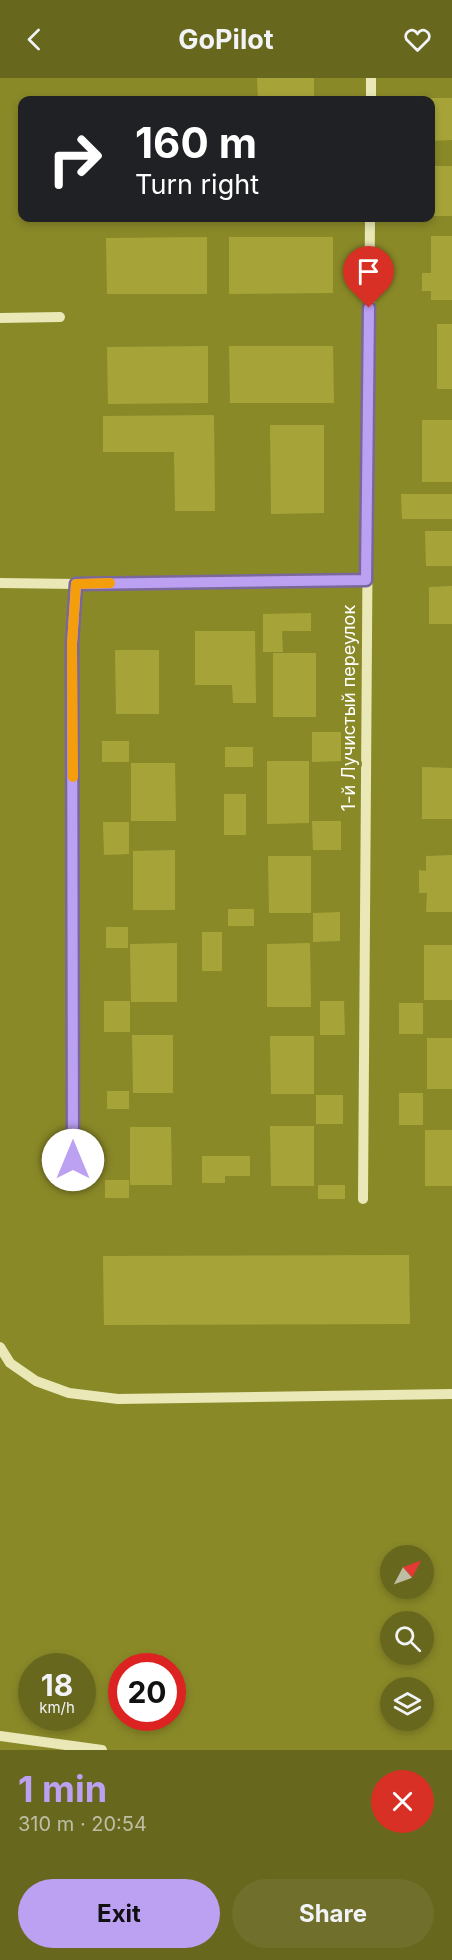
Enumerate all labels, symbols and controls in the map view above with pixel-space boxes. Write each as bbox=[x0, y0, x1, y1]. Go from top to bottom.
icon: back bbox=[18, 23, 51, 56]
text: GoPilot bbox=[178, 23, 274, 56]
icon: heart bbox=[401, 23, 434, 56]
text: 160 m bbox=[135, 117, 257, 168]
icon: right bbox=[36, 120, 114, 198]
text: Turn right bbox=[135, 168, 259, 201]
pin bbox=[343, 246, 394, 308]
icon: arrive bbox=[352, 255, 385, 288]
street label: 1-й Лучистый переулок bbox=[338, 605, 359, 811]
position arrow bbox=[41, 1128, 105, 1192]
north arrow bbox=[380, 1545, 434, 1599]
map controls bbox=[380, 1545, 434, 1731]
button: search bbox=[380, 1611, 434, 1665]
speed limit sign: 20 bbox=[108, 1653, 186, 1731]
text: 18 bbox=[41, 1667, 73, 1703]
button: layers bbox=[380, 1677, 434, 1731]
text: km/h bbox=[39, 1698, 75, 1717]
text: 1 min bbox=[18, 1767, 107, 1811]
button: close bbox=[371, 1770, 434, 1833]
text: 310 m · 20:54 bbox=[18, 1812, 147, 1836]
button: Exit bbox=[18, 1879, 220, 1948]
button: Share bbox=[232, 1879, 434, 1948]

